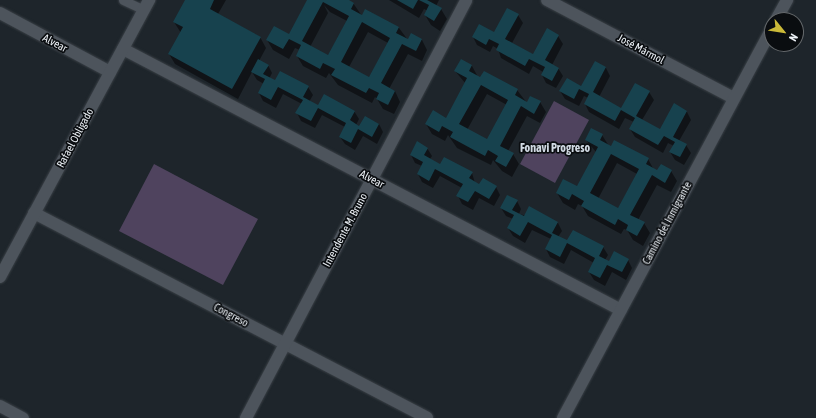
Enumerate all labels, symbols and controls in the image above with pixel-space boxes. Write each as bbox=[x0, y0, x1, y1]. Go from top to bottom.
north arrow bbox=[764, 12, 804, 52]
street label: Alvear bbox=[40, 31, 70, 55]
street label: José Mármol bbox=[615, 31, 667, 67]
text: N bbox=[787, 32, 800, 43]
street label: Rafael Obligado bbox=[54, 106, 96, 170]
district label: Fonavi Progreso bbox=[520, 142, 590, 156]
street label: Alvear bbox=[357, 167, 387, 191]
street label: Camino del Inmigrante bbox=[640, 179, 694, 267]
street label: Intendente M. Bruno bbox=[320, 191, 370, 269]
street label: Congreso bbox=[211, 300, 251, 330]

